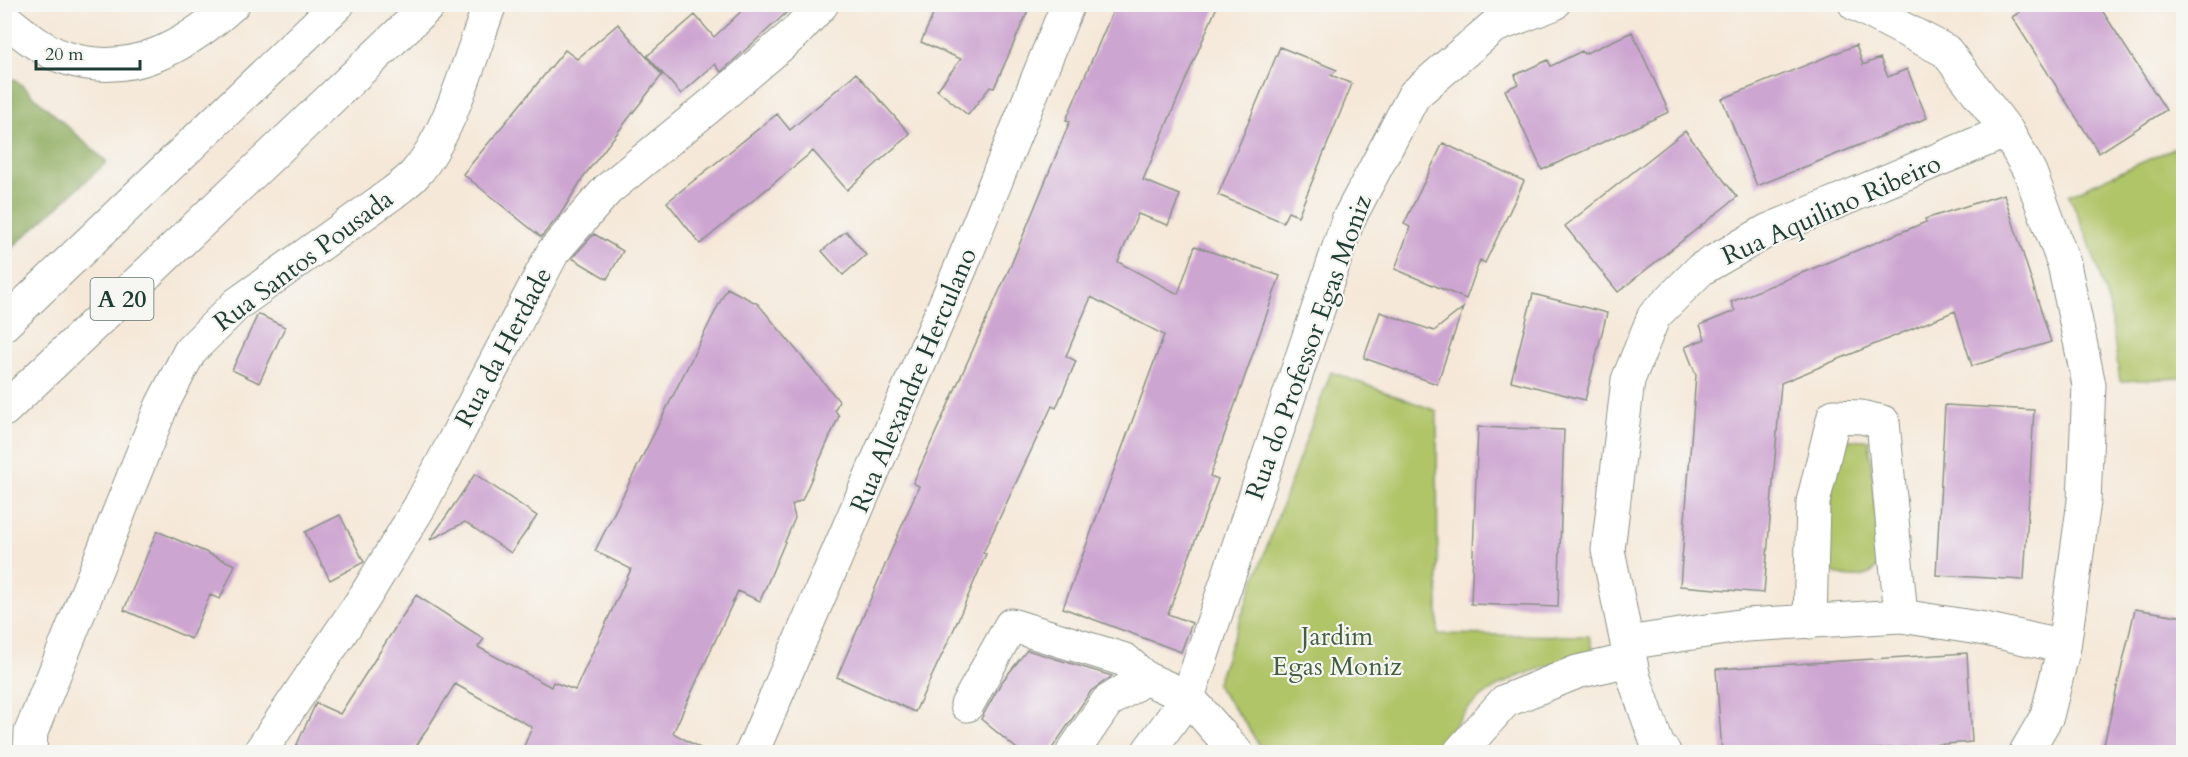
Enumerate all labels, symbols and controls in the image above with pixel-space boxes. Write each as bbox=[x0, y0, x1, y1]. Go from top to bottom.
scale bar bbox=[36, 33, 140, 71]
text: 20 m bbox=[45, 42, 84, 67]
street label: Rua Aquilino Ribeiro bbox=[1716, 145, 1946, 273]
street label: Rua Santos Pousada bbox=[206, 181, 400, 339]
street label: Rua do Professor Egas Moniz bbox=[1237, 190, 1380, 504]
street label: Rua Alexandre Herculano bbox=[842, 243, 985, 518]
street label: Rua da Herdade bbox=[447, 261, 560, 433]
road number: A 20 bbox=[90, 278, 154, 320]
park label: Jardim Egas Moniz bbox=[1272, 619, 1402, 684]

